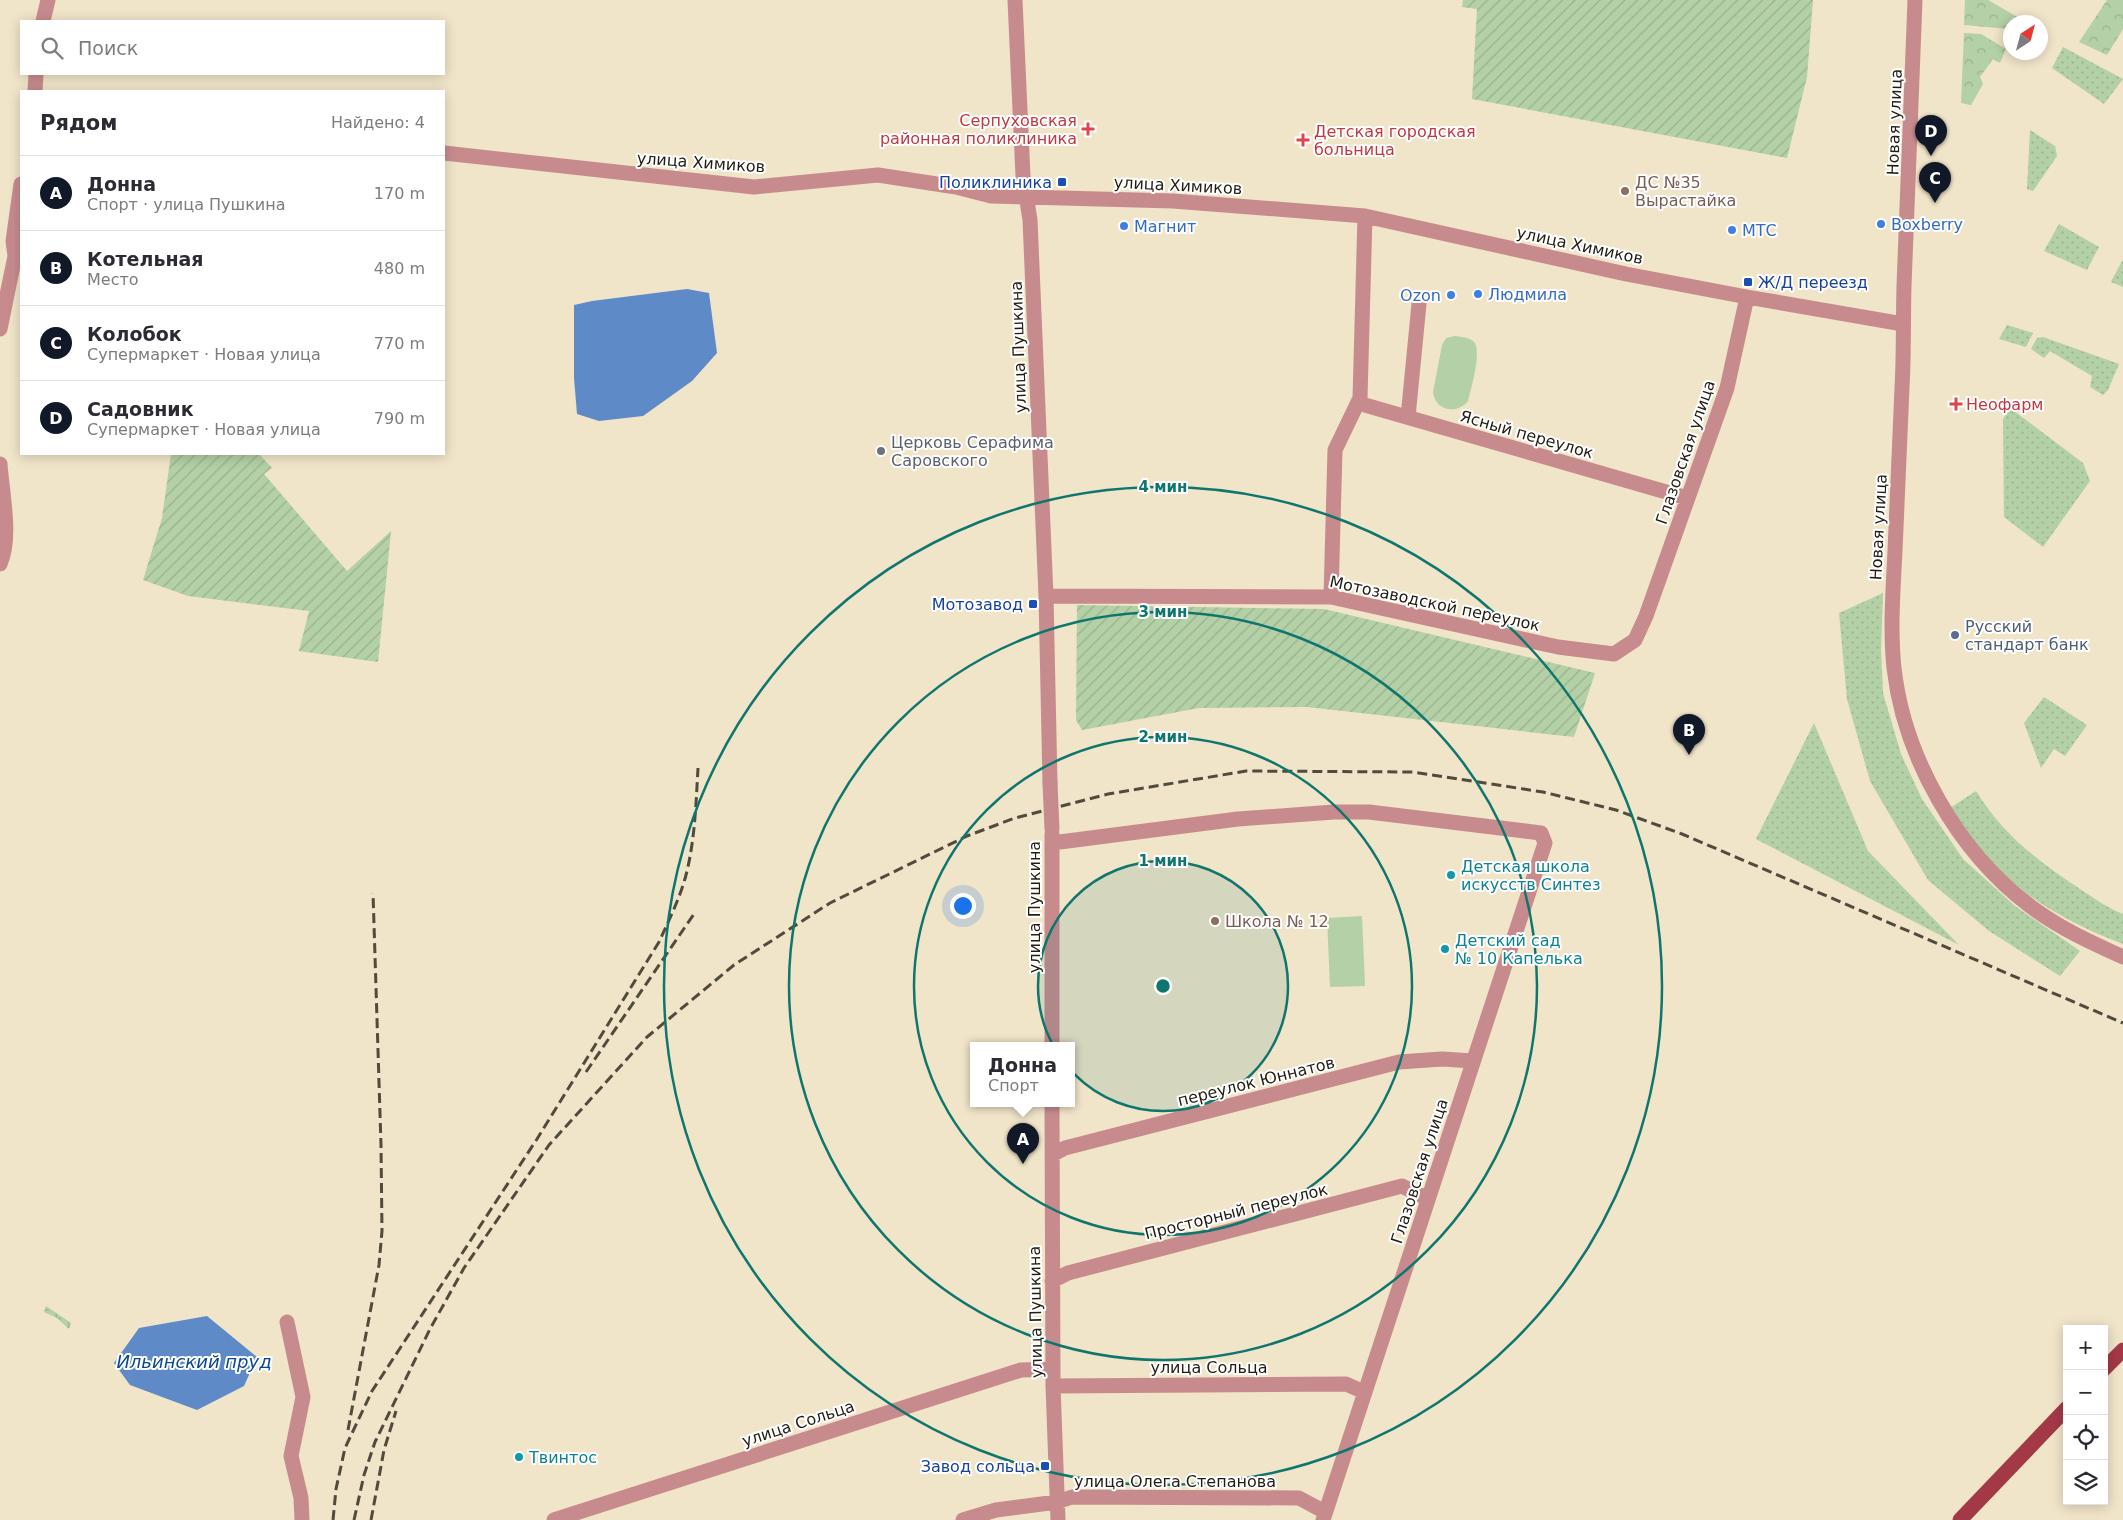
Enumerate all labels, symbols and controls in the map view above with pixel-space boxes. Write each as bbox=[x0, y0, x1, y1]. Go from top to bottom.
north arrow bbox=[2003, 15, 2048, 60]
search box bbox=[20, 20, 445, 75]
icon: search bbox=[38, 34, 66, 62]
text: Поиск bbox=[78, 37, 138, 59]
street label: Новая улица bbox=[1883, 68, 1906, 176]
text: Рядом bbox=[40, 111, 117, 135]
place label: Серпуховская районная поликлиника bbox=[880, 111, 1077, 148]
text: Найдено: 4 bbox=[331, 113, 425, 132]
pin: D bbox=[1915, 115, 1947, 156]
marker: Серпуховская районная поликлиника bbox=[1081, 122, 1095, 136]
place label: Детская городская больница bbox=[1314, 122, 1476, 159]
marker: Детская городская больница bbox=[1296, 133, 1310, 147]
street label: улица Химиков bbox=[636, 149, 766, 176]
pin: C bbox=[1919, 162, 1951, 203]
text: Донна bbox=[87, 173, 156, 195]
place label: Поликлиника bbox=[939, 173, 1052, 192]
street label: улица Химиков bbox=[1113, 173, 1243, 198]
place label: ДС №35 Вырастайка bbox=[1635, 173, 1736, 210]
marker: Поликлиника bbox=[1056, 176, 1068, 188]
text: A bbox=[50, 184, 62, 203]
text: 170 m bbox=[374, 184, 425, 203]
marker: ДС №35 Вырастайка bbox=[1619, 185, 1631, 197]
text: Спорт · улица Пушкина bbox=[87, 195, 286, 214]
place label: Boxberry bbox=[1891, 215, 1963, 234]
place label: Магнит bbox=[1134, 217, 1196, 236]
marker: Boxberry bbox=[1875, 218, 1887, 230]
marker: Магнит bbox=[1118, 220, 1130, 232]
place label: МТС bbox=[1742, 221, 1777, 240]
street label: улица Химиков bbox=[1515, 223, 1645, 268]
marker: МТС bbox=[1726, 224, 1738, 236]
text: Котельная bbox=[87, 248, 204, 270]
text: B bbox=[50, 259, 62, 278]
text: 480 m bbox=[374, 259, 425, 278]
text: Место bbox=[87, 270, 139, 289]
place label: Ж/Д переезд bbox=[1758, 273, 1868, 292]
marker: Ж/Д переезд bbox=[1742, 276, 1754, 288]
street label: улица Пушкина bbox=[1007, 281, 1030, 413]
place label: Людмила bbox=[1488, 285, 1567, 304]
place label: Ozon bbox=[1400, 286, 1441, 305]
marker: Людмила bbox=[1472, 288, 1484, 300]
marker: Ozon bbox=[1445, 289, 1457, 301]
text: Колобок bbox=[87, 323, 182, 345]
text: C bbox=[50, 334, 62, 353]
text: 770 m bbox=[374, 334, 425, 353]
text: Супермаркет · Новая улица bbox=[87, 345, 321, 364]
street label: Глазовская улица bbox=[1652, 378, 1719, 527]
place label: Неофарм bbox=[1966, 395, 2043, 414]
text: Садовник bbox=[87, 398, 194, 420]
marker: Неофарм bbox=[1950, 398, 1962, 410]
street label: Ясный переулок bbox=[1458, 406, 1596, 463]
text: D bbox=[49, 409, 63, 428]
text: 790 m bbox=[374, 409, 425, 428]
text: Супермаркет · Новая улица bbox=[87, 420, 321, 439]
place label: Церковь Серафима Саровского bbox=[891, 433, 1054, 470]
marker: Церковь Серафима Саровского bbox=[875, 445, 887, 457]
street label: Новая улица bbox=[1866, 473, 1891, 581]
text: 4 мин bbox=[1139, 478, 1187, 496]
street label: Мотозаводской переулок bbox=[1328, 572, 1542, 635]
place label: Мотозавод bbox=[932, 595, 1023, 614]
marker: Мотозавод bbox=[1027, 598, 1039, 610]
text: 3 мин bbox=[1139, 603, 1187, 621]
place label: Русский стандарт банк bbox=[1965, 617, 2089, 654]
marker: Русский стандарт банк bbox=[1949, 629, 1961, 641]
pin: B bbox=[1673, 714, 1705, 755]
text: 2 мин bbox=[1139, 728, 1187, 746]
street label: улица Пушкина bbox=[1025, 841, 1044, 973]
text: 1 мин bbox=[1139, 852, 1187, 870]
place label: Детская школа искусств Синтез bbox=[1461, 857, 1600, 894]
marker: Детская школа искусств Синтез bbox=[1445, 869, 1457, 881]
your location bbox=[950, 893, 976, 919]
place label: Школа № 12 bbox=[1225, 912, 1329, 931]
marker: Школа № 12 bbox=[1209, 915, 1221, 927]
place label: Детский сад № 10 Капелька bbox=[1455, 931, 1583, 968]
marker: Детский сад № 10 Капелька bbox=[1439, 943, 1451, 955]
centre of rings bbox=[1154, 977, 1172, 995]
popup bbox=[970, 1042, 1075, 1107]
street label: переулок Юннатов bbox=[1176, 1053, 1337, 1110]
text: Донна bbox=[988, 1054, 1057, 1076]
text: Спорт bbox=[988, 1076, 1039, 1095]
street label: Глазовская улица bbox=[1387, 1096, 1452, 1246]
pin: A bbox=[1007, 1123, 1039, 1164]
street label: Просторный переулок bbox=[1143, 1179, 1330, 1243]
street label: улица Пушкина bbox=[1025, 1246, 1046, 1378]
map controls bbox=[2063, 1325, 2108, 1505]
button: + bbox=[2063, 1325, 2108, 1370]
water label: Ильинский пруд bbox=[116, 1351, 272, 1372]
street label: улица Сольца bbox=[1150, 1358, 1268, 1377]
button: − bbox=[2063, 1370, 2108, 1415]
street label: улица Сольца bbox=[739, 1396, 857, 1451]
button: locate bbox=[2063, 1415, 2108, 1460]
place label: Твинтос bbox=[528, 1448, 597, 1467]
marker: Твинтос bbox=[513, 1451, 525, 1463]
place label: Завод сольца bbox=[921, 1457, 1035, 1476]
marker: Завод сольца bbox=[1039, 1460, 1051, 1472]
button: layers bbox=[2063, 1460, 2108, 1505]
street label: улица Олега Степанова bbox=[1074, 1472, 1276, 1491]

